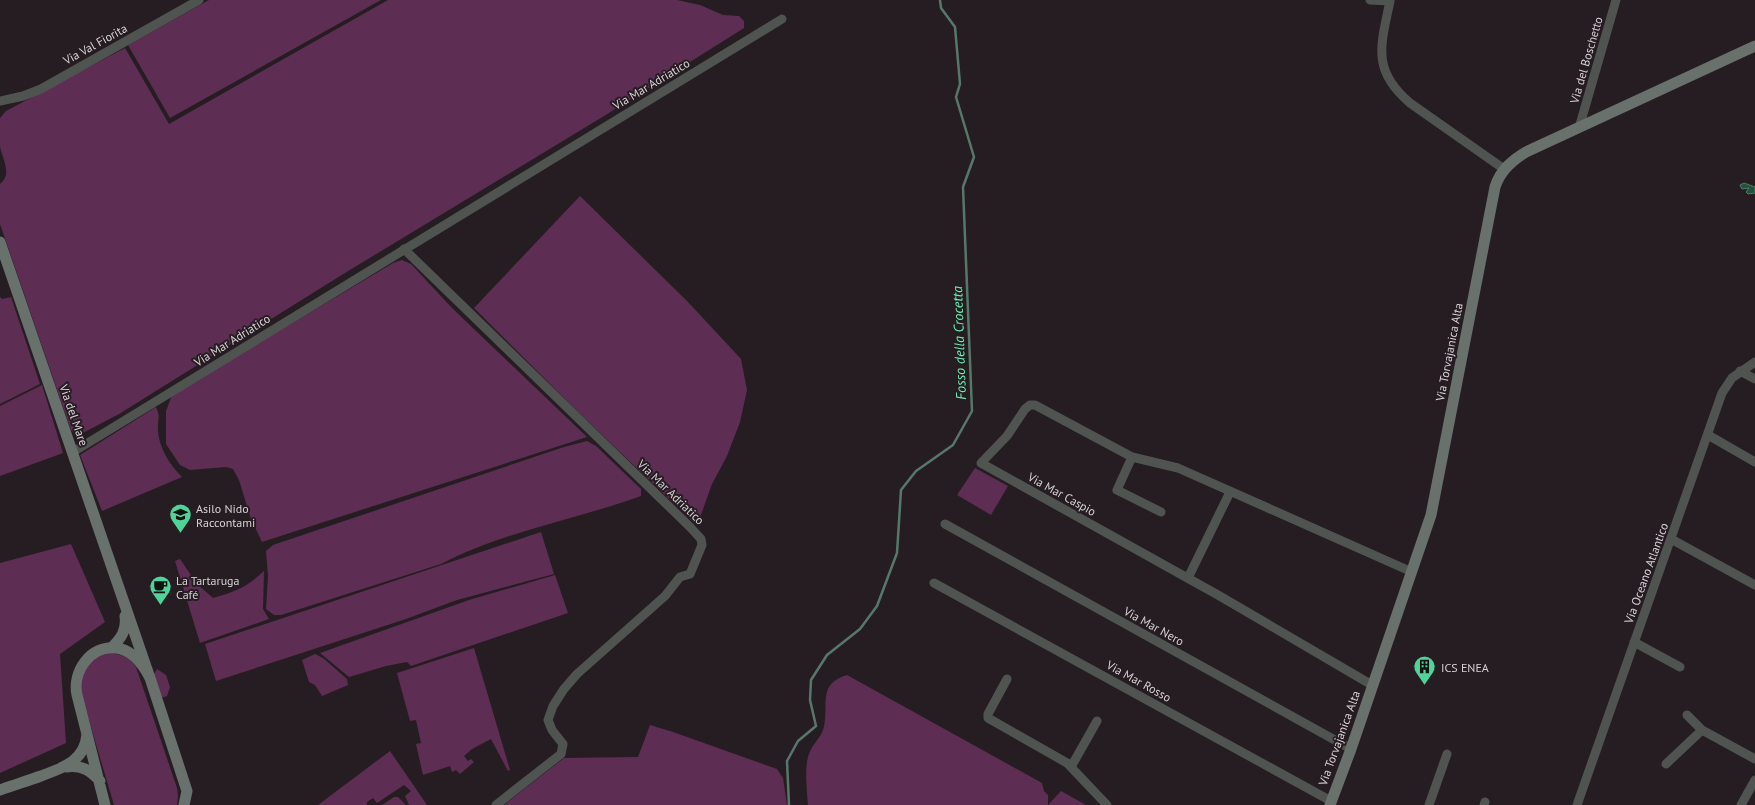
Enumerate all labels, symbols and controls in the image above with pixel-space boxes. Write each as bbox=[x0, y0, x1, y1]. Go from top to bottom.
street label: Via del Boschetto bbox=[1566, 15, 1606, 106]
street label: Via Val Fiorita bbox=[59, 20, 130, 68]
street label: Via Mar Adriatico bbox=[609, 55, 692, 113]
water label: Fosso della Crocetta bbox=[948, 286, 970, 400]
street label: Via Torvajanica Alta bbox=[1432, 302, 1466, 403]
street label: Via Mar Adriatico bbox=[190, 311, 273, 370]
street label: Via del Mare bbox=[56, 381, 92, 448]
street label: Via Mar Adriatico bbox=[634, 456, 708, 528]
street label: Via Mar Caspio bbox=[1024, 469, 1099, 519]
place label: Asilo Nido Raccontami bbox=[196, 501, 255, 530]
school or university icon: Asilo Nido Raccontami bbox=[168, 503, 192, 534]
street label: Via Oceano Atlantico bbox=[1620, 521, 1671, 626]
place label: La Tartaruga Café bbox=[176, 573, 240, 602]
cafe icon: La Tartaruga Café bbox=[148, 575, 172, 606]
street label: Via Mar Nero bbox=[1120, 603, 1187, 649]
building icon: ICS ENEA bbox=[1413, 655, 1437, 686]
street label: Via Mar Rosso bbox=[1103, 657, 1174, 705]
place label: ICS ENEA bbox=[1441, 660, 1489, 675]
street label: Via Torvajanica Alta bbox=[1315, 688, 1363, 788]

